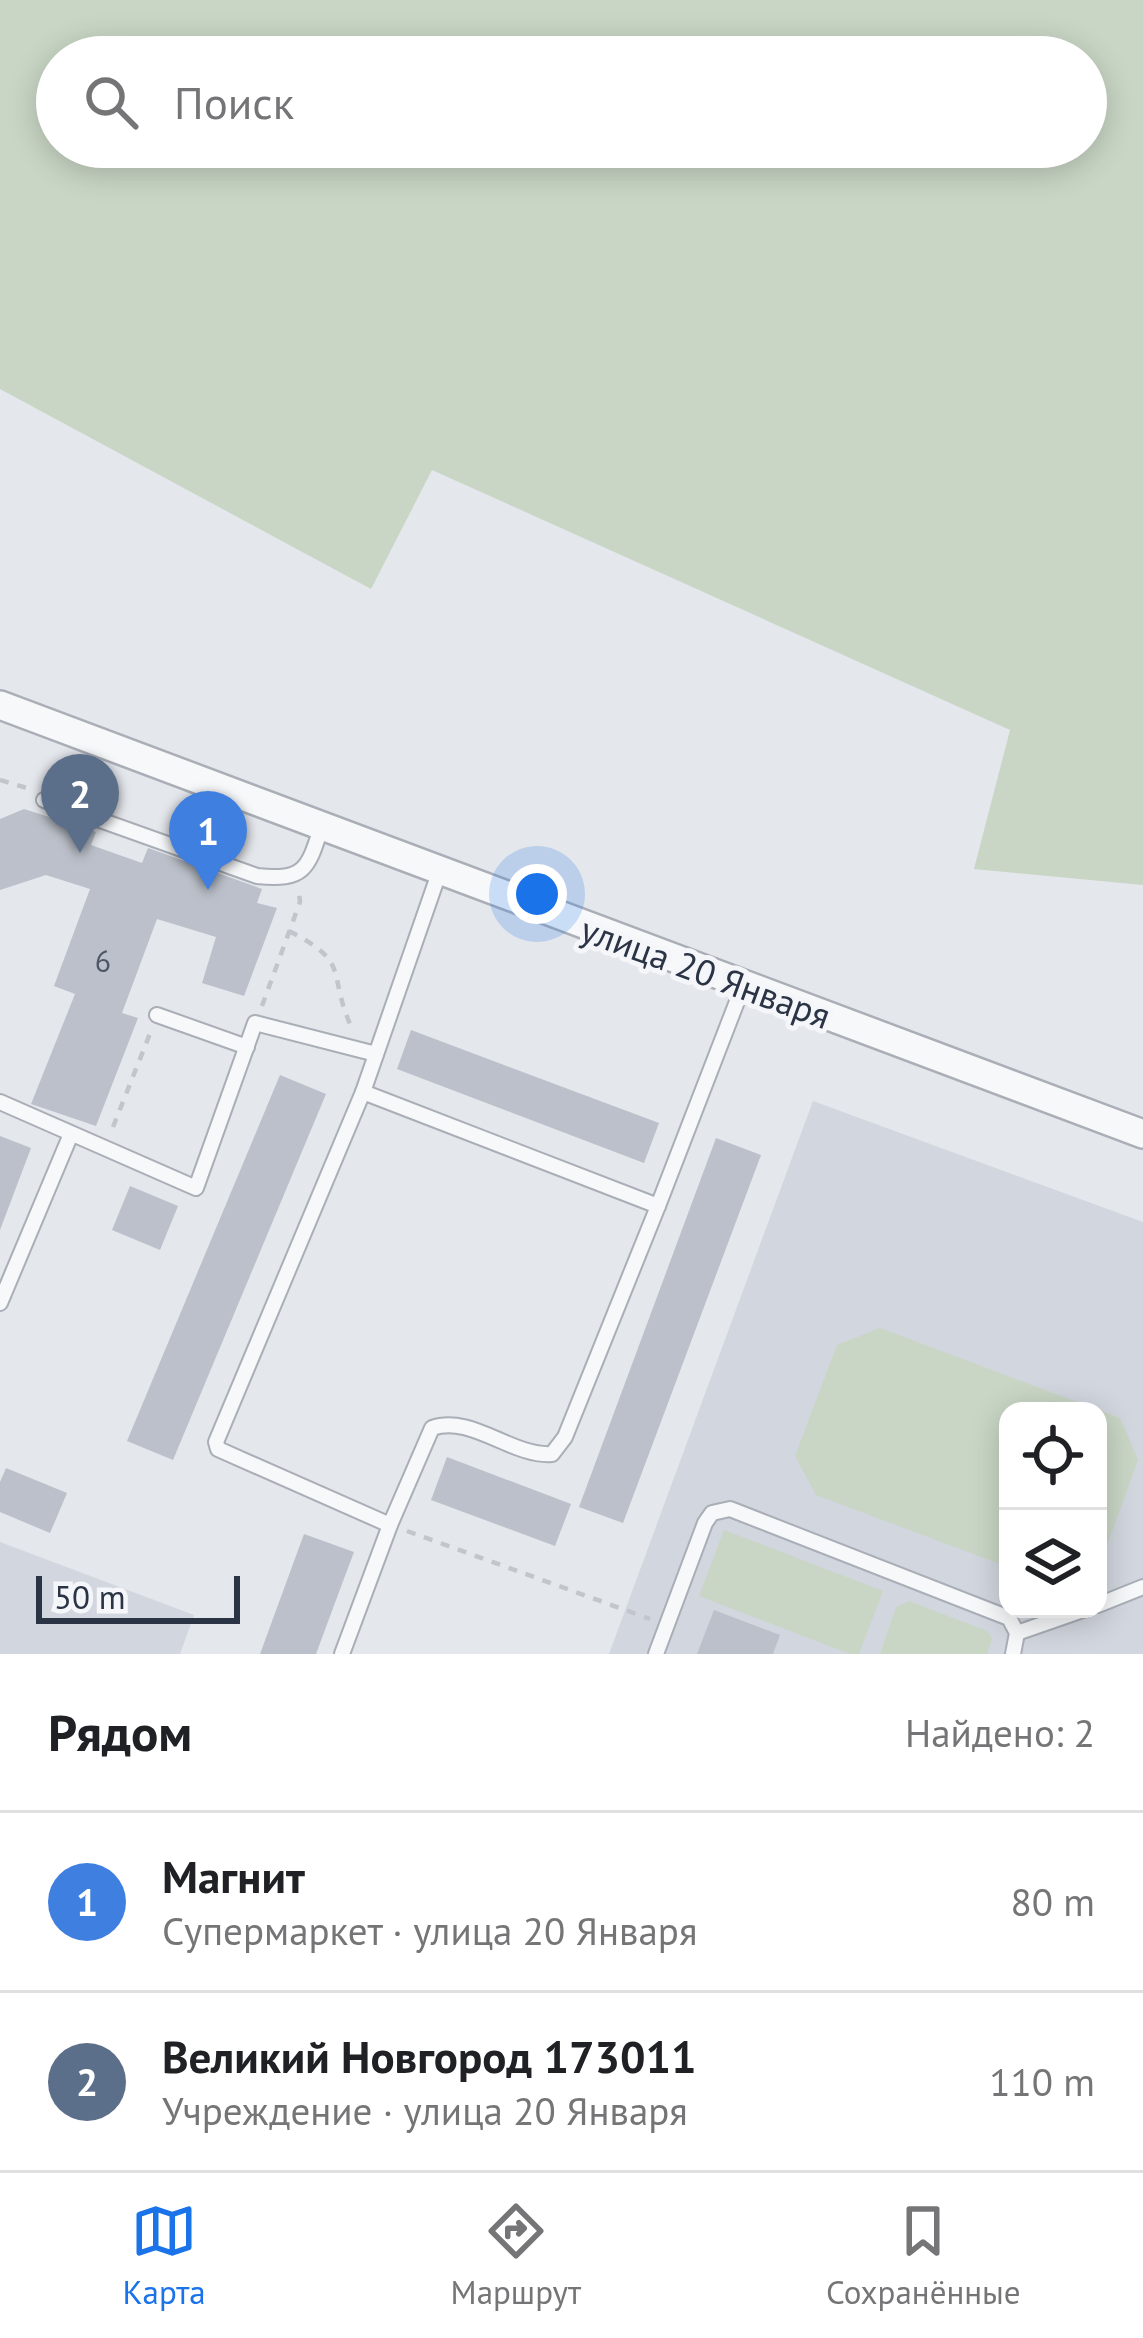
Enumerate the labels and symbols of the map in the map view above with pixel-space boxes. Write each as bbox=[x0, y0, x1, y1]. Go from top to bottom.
pin: 2 bbox=[41, 754, 119, 853]
pin: 1 bbox=[169, 791, 247, 890]
your location bbox=[507, 864, 567, 924]
street label: улица 20 Января bbox=[575, 905, 837, 1039]
house number: 6 bbox=[95, 941, 111, 980]
scale bar bbox=[36, 1570, 240, 1623]

